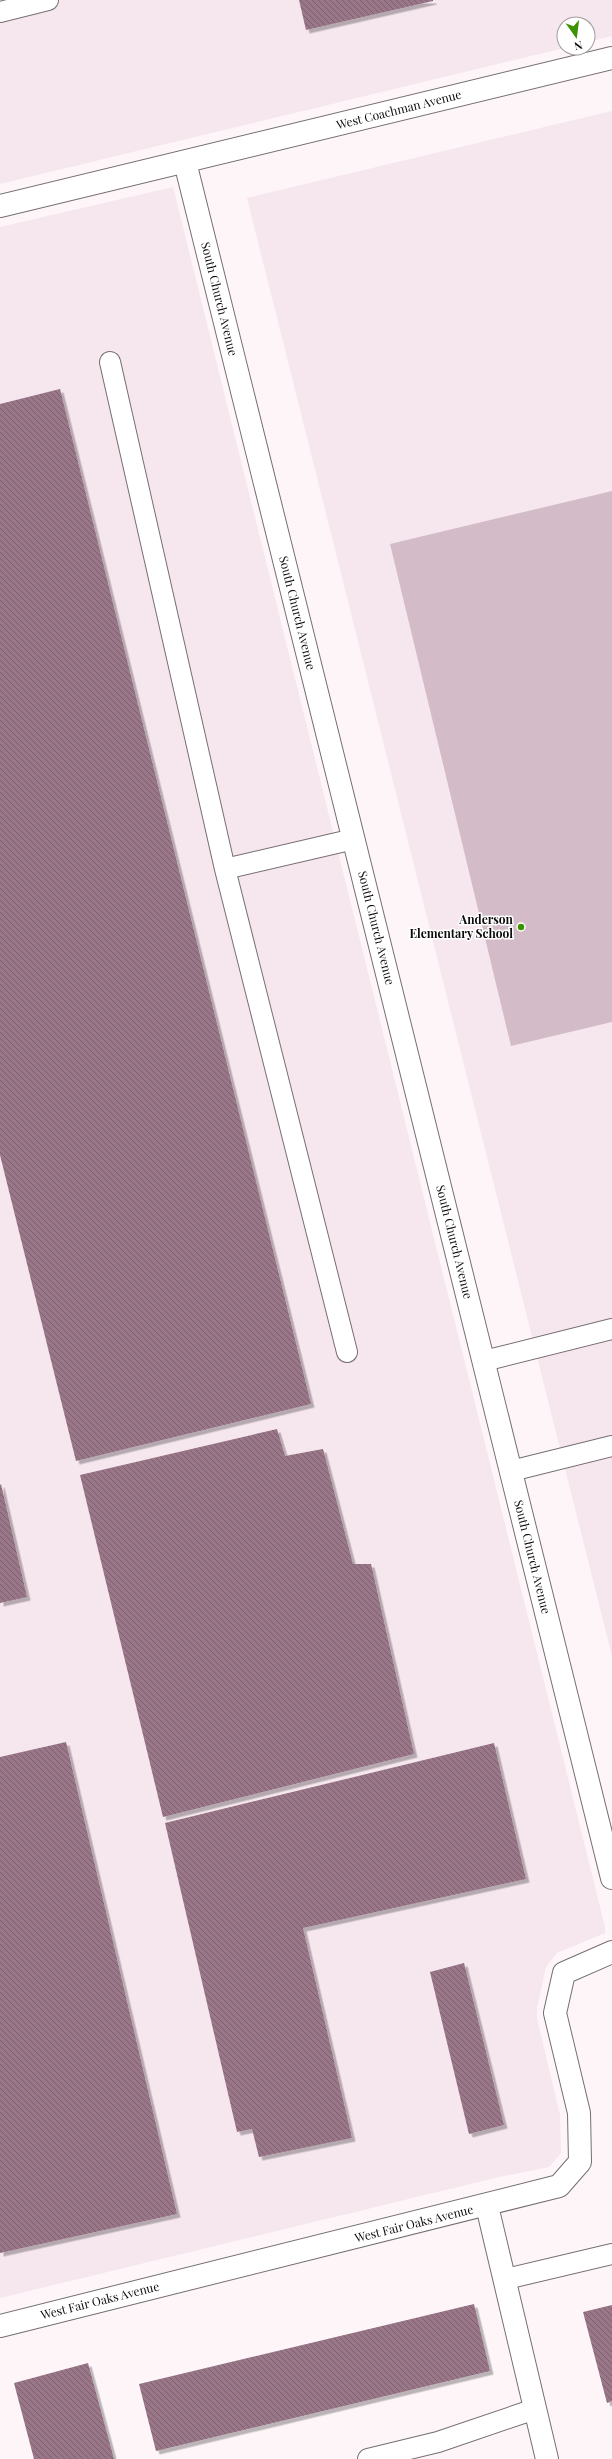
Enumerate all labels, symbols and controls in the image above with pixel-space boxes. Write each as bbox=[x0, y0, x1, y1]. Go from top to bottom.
north arrow bbox=[556, 16, 596, 56]
text: N bbox=[573, 38, 584, 54]
street label: West Coachman Avenue bbox=[334, 86, 463, 133]
street label: South Church Avenue bbox=[198, 240, 242, 357]
street label: South Church Avenue bbox=[276, 554, 320, 671]
street label: South Church Avenue bbox=[355, 869, 399, 986]
place label: Anderson Elementary School bbox=[409, 911, 514, 941]
marker: Anderson Elementary School bbox=[516, 922, 526, 932]
street label: South Church Avenue bbox=[433, 1183, 477, 1300]
street label: South Church Avenue bbox=[511, 1498, 555, 1615]
street label: West Fair Oaks Avenue bbox=[352, 2201, 475, 2246]
street label: West Fair Oaks Avenue bbox=[38, 2278, 161, 2323]

